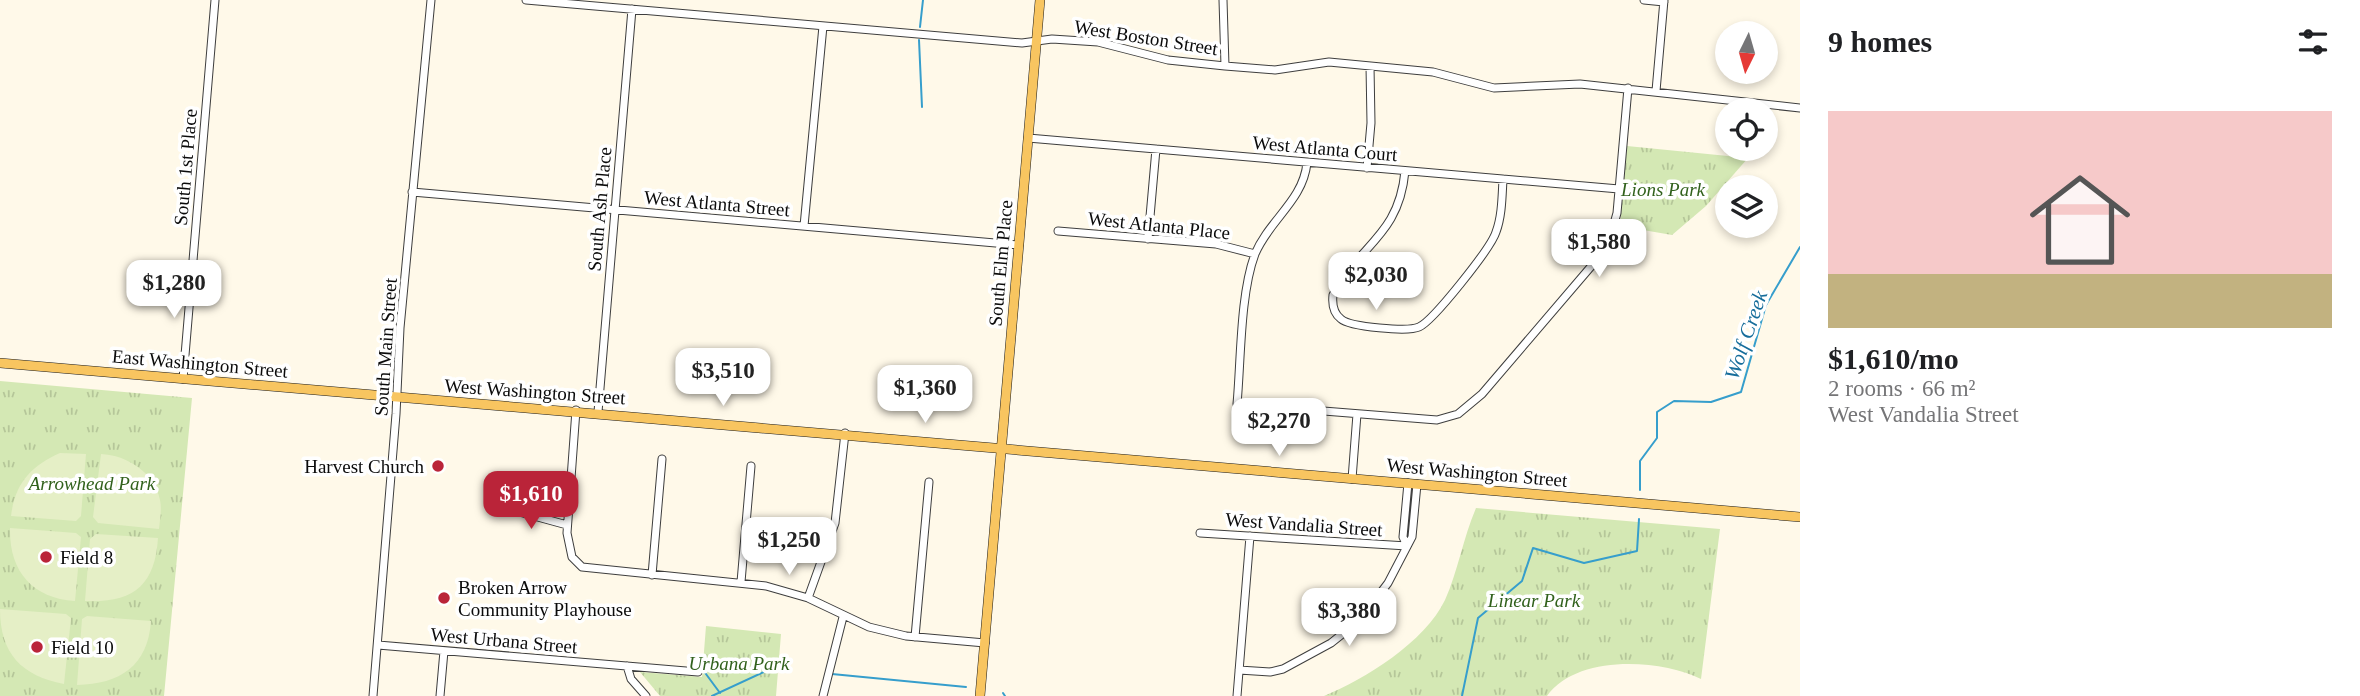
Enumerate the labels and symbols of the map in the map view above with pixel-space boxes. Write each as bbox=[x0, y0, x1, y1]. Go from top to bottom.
street label: West Boston Street bbox=[1073, 16, 1220, 59]
north arrow bbox=[1715, 21, 1778, 84]
street label: South 1st Place bbox=[170, 108, 201, 226]
street label: West Atlanta Court bbox=[1252, 132, 1399, 165]
street label: South Ash Place bbox=[584, 146, 615, 272]
park label: Lions Park bbox=[1620, 179, 1706, 200]
street label: West Atlanta Street bbox=[643, 187, 791, 220]
street label: South Elm Place bbox=[985, 199, 1016, 327]
street label: West Atlanta Place bbox=[1087, 208, 1231, 243]
pin: $1,580 bbox=[1542, 219, 1656, 279]
pin: $2,030 bbox=[1319, 252, 1433, 312]
pin: $1,280 bbox=[117, 260, 231, 320]
street label: South Main Street bbox=[370, 277, 401, 417]
water label: Wolf Creek bbox=[1720, 287, 1773, 383]
street label: East Washington Street bbox=[111, 345, 289, 382]
pin: $3,510 bbox=[666, 348, 780, 408]
pin: $1,360 bbox=[868, 366, 982, 425]
street label: West Washington Street bbox=[444, 375, 627, 408]
pin: $2,270 bbox=[1222, 398, 1336, 458]
street label: West Washington Street bbox=[1386, 454, 1569, 491]
place label: Harvest Church bbox=[304, 456, 424, 477]
marker: Harvest Church bbox=[430, 458, 446, 474]
pin: $1,610 bbox=[474, 472, 588, 531]
park label: Arrowhead Park bbox=[27, 473, 156, 494]
street label: West Vandalia Street bbox=[1225, 509, 1384, 541]
pin: $1,250 bbox=[732, 518, 846, 577]
place label: Field 8 bbox=[60, 547, 113, 568]
marker: Field 8 bbox=[38, 549, 54, 565]
place label: Broken Arrow Community Playhouse bbox=[458, 577, 632, 620]
pin: $3,380 bbox=[1292, 588, 1406, 648]
marker: Broken Arrow Community Playhouse bbox=[436, 590, 452, 606]
park label: Linear Park bbox=[1487, 590, 1581, 611]
street label: West Urbana Street bbox=[430, 624, 579, 657]
place label: Field 10 bbox=[51, 637, 114, 658]
marker: Field 10 bbox=[29, 639, 45, 655]
park label: Urbana Park bbox=[689, 653, 790, 674]

